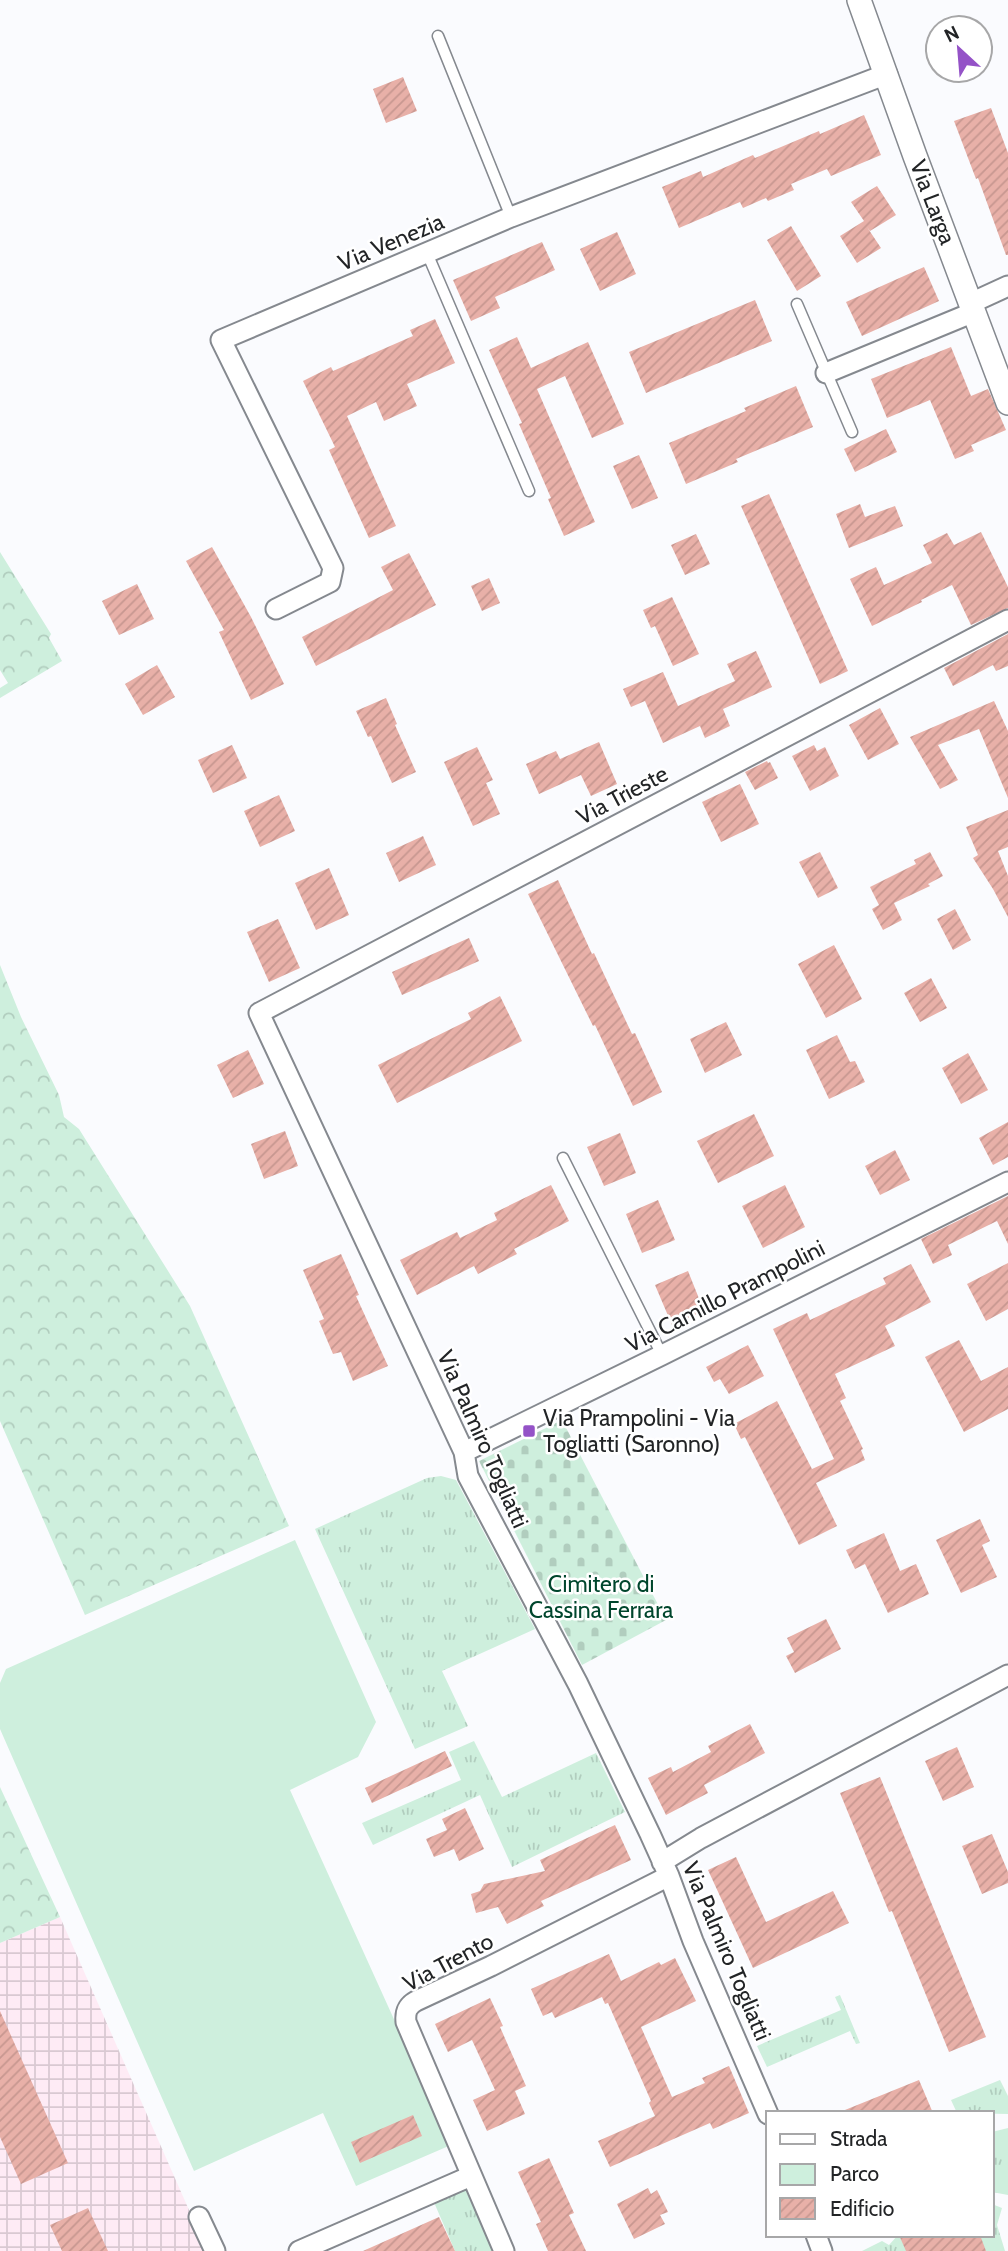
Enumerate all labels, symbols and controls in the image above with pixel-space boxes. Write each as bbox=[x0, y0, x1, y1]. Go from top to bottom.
north arrow bbox=[924, 14, 994, 84]
text: N bbox=[941, 21, 963, 47]
street label: Via Larga bbox=[904, 156, 962, 248]
street label: Via Venezia bbox=[334, 207, 448, 277]
street label: Via Trieste bbox=[572, 759, 673, 831]
street label: Via Camillo Prampolini bbox=[621, 1234, 829, 1358]
street label: Via Palmiro Togliatti bbox=[431, 1346, 535, 1532]
place label: Via Prampolini - Via Togliatti (Saronno) bbox=[543, 1404, 735, 1458]
marker: Via Prampolini - Via Togliatti (Saronno) bbox=[521, 1423, 537, 1439]
park label: Cimitero di Cassina Ferrara bbox=[529, 1570, 673, 1624]
street label: Via Palmiro Togliatti bbox=[677, 1857, 777, 2045]
street label: Via Trento bbox=[398, 1927, 498, 1997]
legend bbox=[766, 2111, 994, 2237]
text: Strada bbox=[830, 2126, 887, 2151]
text: Parco bbox=[830, 2161, 879, 2186]
text: Edificio bbox=[830, 2196, 894, 2221]

